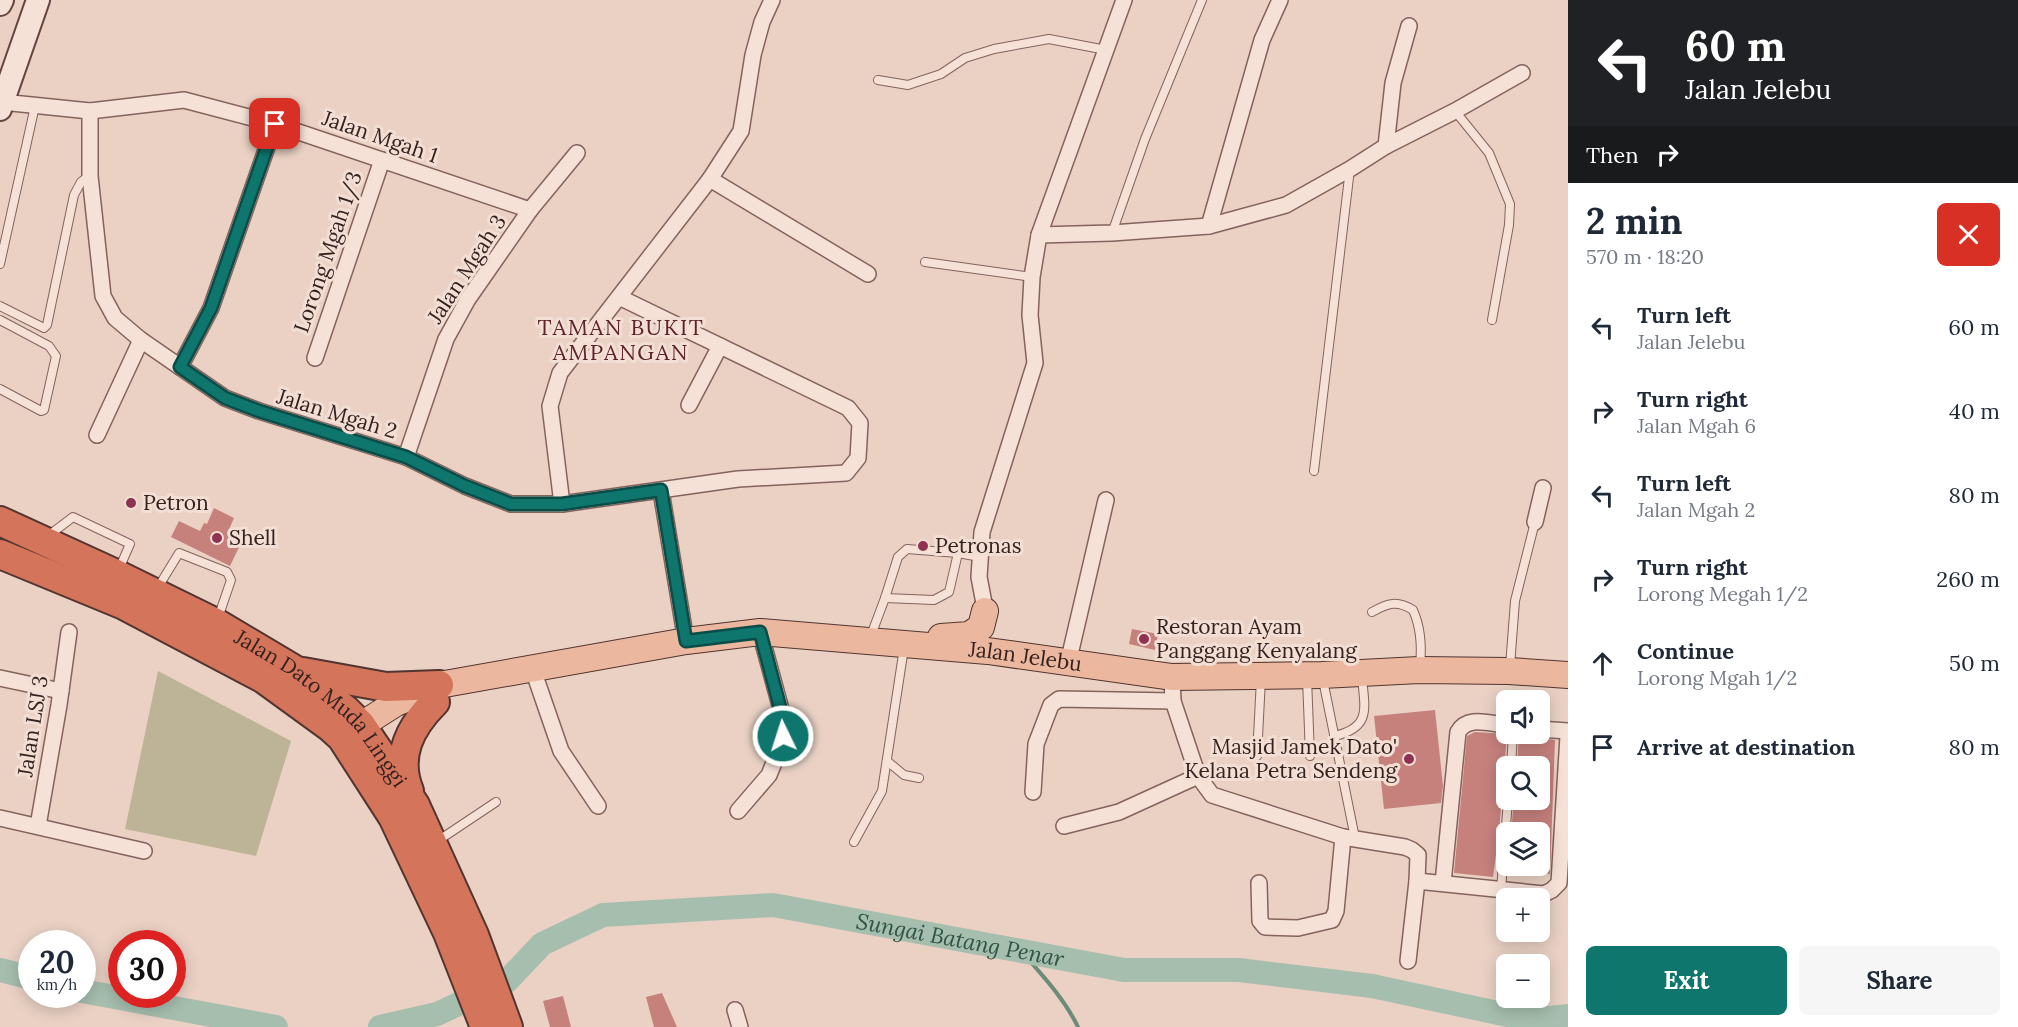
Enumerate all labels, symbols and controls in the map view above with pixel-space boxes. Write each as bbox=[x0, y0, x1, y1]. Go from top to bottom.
text: 60 m bbox=[1685, 19, 1786, 73]
icon: left bbox=[1586, 24, 1664, 102]
text: Jalan Jelebu bbox=[1685, 72, 1831, 106]
pin bbox=[249, 98, 300, 149]
street label: Jalan Mgah 1 bbox=[318, 104, 442, 169]
icon: arrive bbox=[258, 107, 291, 140]
icon: right bbox=[1651, 138, 1684, 171]
text: Then bbox=[1586, 141, 1639, 169]
street label: Lorong Mgah 1/3 bbox=[287, 168, 368, 336]
text: 2 min bbox=[1586, 198, 1683, 244]
button: close bbox=[1937, 203, 2000, 266]
street label: Jalan Mgah 3 bbox=[421, 209, 512, 329]
text: 570 m · 18:20 bbox=[1586, 244, 1704, 269]
text: Turn left bbox=[1637, 301, 1731, 329]
icon: left bbox=[1586, 311, 1619, 344]
district label: TAMAN BUKIT AMPANGAN bbox=[538, 313, 704, 366]
text: 60 m bbox=[1948, 313, 2000, 341]
text: Jalan Jelebu bbox=[1637, 329, 1746, 354]
street label: Jalan Mgah 2 bbox=[273, 382, 400, 445]
text: Turn right bbox=[1637, 385, 1748, 413]
icon: right bbox=[1586, 395, 1619, 428]
text: 40 m bbox=[1949, 397, 2000, 425]
text: Jalan Mgah 6 bbox=[1637, 413, 1756, 438]
text: Turn left bbox=[1637, 469, 1731, 497]
icon: left bbox=[1586, 479, 1619, 512]
text: 80 m bbox=[1949, 481, 2000, 509]
place label: Petron bbox=[143, 489, 209, 516]
marker: Petron bbox=[124, 496, 138, 510]
text: Jalan Mgah 2 bbox=[1637, 497, 1755, 522]
place label: Shell bbox=[229, 524, 276, 551]
marker: Shell bbox=[210, 531, 224, 545]
place label: Petronas bbox=[935, 532, 1021, 559]
marker: Petronas bbox=[916, 539, 930, 553]
text: Turn right bbox=[1637, 553, 1748, 581]
icon: right bbox=[1586, 563, 1619, 596]
text: 260 m bbox=[1936, 565, 2000, 593]
text: Lorong Megah 1/2 bbox=[1637, 581, 1808, 606]
place label: Restoran Ayam Panggang Kenyalang bbox=[1156, 613, 1357, 664]
street label: Jalan Dato Muda Linggi bbox=[229, 623, 413, 792]
marker: Restoran Ayam Panggang Kenyalang bbox=[1137, 632, 1151, 646]
street label: Jalan Jelebu bbox=[967, 635, 1084, 677]
text: Continue bbox=[1637, 637, 1734, 665]
icon: ahead bbox=[1586, 647, 1619, 680]
text: 50 m bbox=[1949, 649, 2000, 677]
text: Lorong Mgah 1/2 bbox=[1637, 665, 1797, 690]
street label: Jalan LSJ 3 bbox=[11, 673, 54, 780]
map controls bbox=[1496, 690, 1550, 1008]
button: sound bbox=[1496, 690, 1550, 744]
position arrow bbox=[751, 704, 815, 768]
icon: arrive bbox=[1586, 731, 1619, 764]
place label: Masjid Jamek Dato' Kelana Petra Sendeng bbox=[1184, 733, 1397, 784]
text: Arrive at destination bbox=[1637, 733, 1855, 761]
text: 80 m bbox=[1949, 733, 2000, 761]
marker: Masjid Jamek Dato' Kelana Petra Sendeng bbox=[1402, 752, 1416, 766]
button: search bbox=[1496, 756, 1550, 810]
button: layers bbox=[1496, 822, 1550, 876]
button: + bbox=[1496, 888, 1550, 942]
water label: Sungai Batang Penar bbox=[854, 907, 1067, 973]
speed limit sign: 30 bbox=[108, 930, 186, 1008]
text: 20 bbox=[39, 943, 75, 981]
button: Exit bbox=[1586, 946, 1787, 1015]
button: Share bbox=[1799, 946, 2000, 1015]
button: − bbox=[1496, 954, 1550, 1008]
text: km/h bbox=[37, 975, 77, 994]

